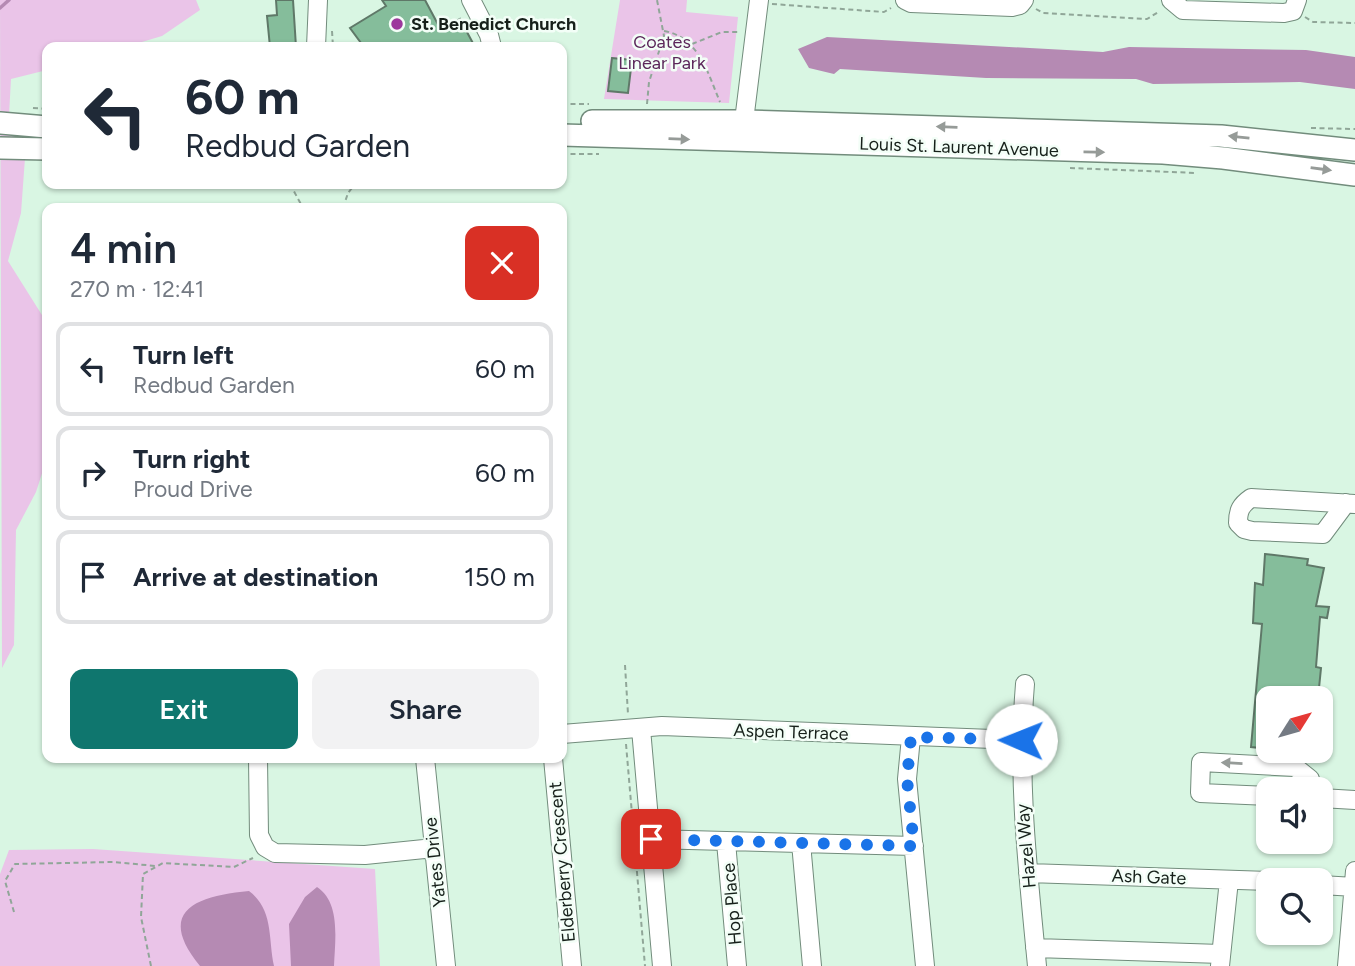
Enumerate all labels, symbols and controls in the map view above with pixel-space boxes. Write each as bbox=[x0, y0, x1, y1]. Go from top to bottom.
place label: St. Benedict Church bbox=[411, 13, 576, 35]
marker: St. Benedict Church bbox=[389, 16, 405, 32]
park label: Coates Linear Park bbox=[618, 31, 706, 74]
text: 60 m bbox=[185, 67, 300, 126]
icon: left bbox=[70, 70, 161, 161]
one-way arrow bbox=[936, 122, 958, 133]
text: Redbud Garden bbox=[185, 127, 410, 165]
one-way arrow bbox=[1227, 132, 1249, 143]
one-way arrow bbox=[668, 133, 690, 144]
street label: Louis St. Laurent Avenue bbox=[859, 133, 1059, 161]
one-way arrow bbox=[1083, 146, 1105, 158]
one-way arrow bbox=[1310, 164, 1332, 175]
text: 4 min bbox=[70, 223, 177, 274]
button: close bbox=[465, 226, 539, 300]
text: 270 m · 12:41 bbox=[70, 275, 204, 303]
text: Turn left bbox=[133, 339, 234, 371]
icon: left bbox=[74, 350, 112, 388]
text: 60 m bbox=[475, 353, 535, 385]
text: Redbud Garden bbox=[133, 371, 295, 399]
text: Turn right bbox=[133, 443, 250, 475]
icon: right bbox=[74, 454, 112, 492]
text: 60 m bbox=[475, 457, 535, 489]
text: Proud Drive bbox=[133, 475, 253, 503]
icon: arrive bbox=[74, 558, 112, 596]
text: Arrive at destination bbox=[133, 561, 378, 593]
text: 150 m bbox=[464, 561, 535, 593]
button: Exit bbox=[70, 669, 298, 749]
button: Share bbox=[312, 669, 539, 749]
north arrow bbox=[1256, 686, 1334, 763]
map controls bbox=[1256, 686, 1333, 945]
position arrow bbox=[984, 703, 1058, 777]
street label: Aspen Terrace bbox=[733, 719, 849, 745]
one-way arrow bbox=[1221, 758, 1243, 769]
button: sound bbox=[1256, 777, 1333, 854]
street label: Elderberry Crescent bbox=[544, 781, 580, 943]
street label: Hazel Way bbox=[1011, 802, 1041, 889]
pin bbox=[621, 809, 681, 869]
street label: Yates Drive bbox=[419, 816, 451, 908]
icon: arrive bbox=[632, 820, 670, 858]
street label: Hop Place bbox=[717, 862, 747, 946]
street label: Ash Gate bbox=[1111, 865, 1187, 889]
button: search bbox=[1256, 868, 1333, 945]

